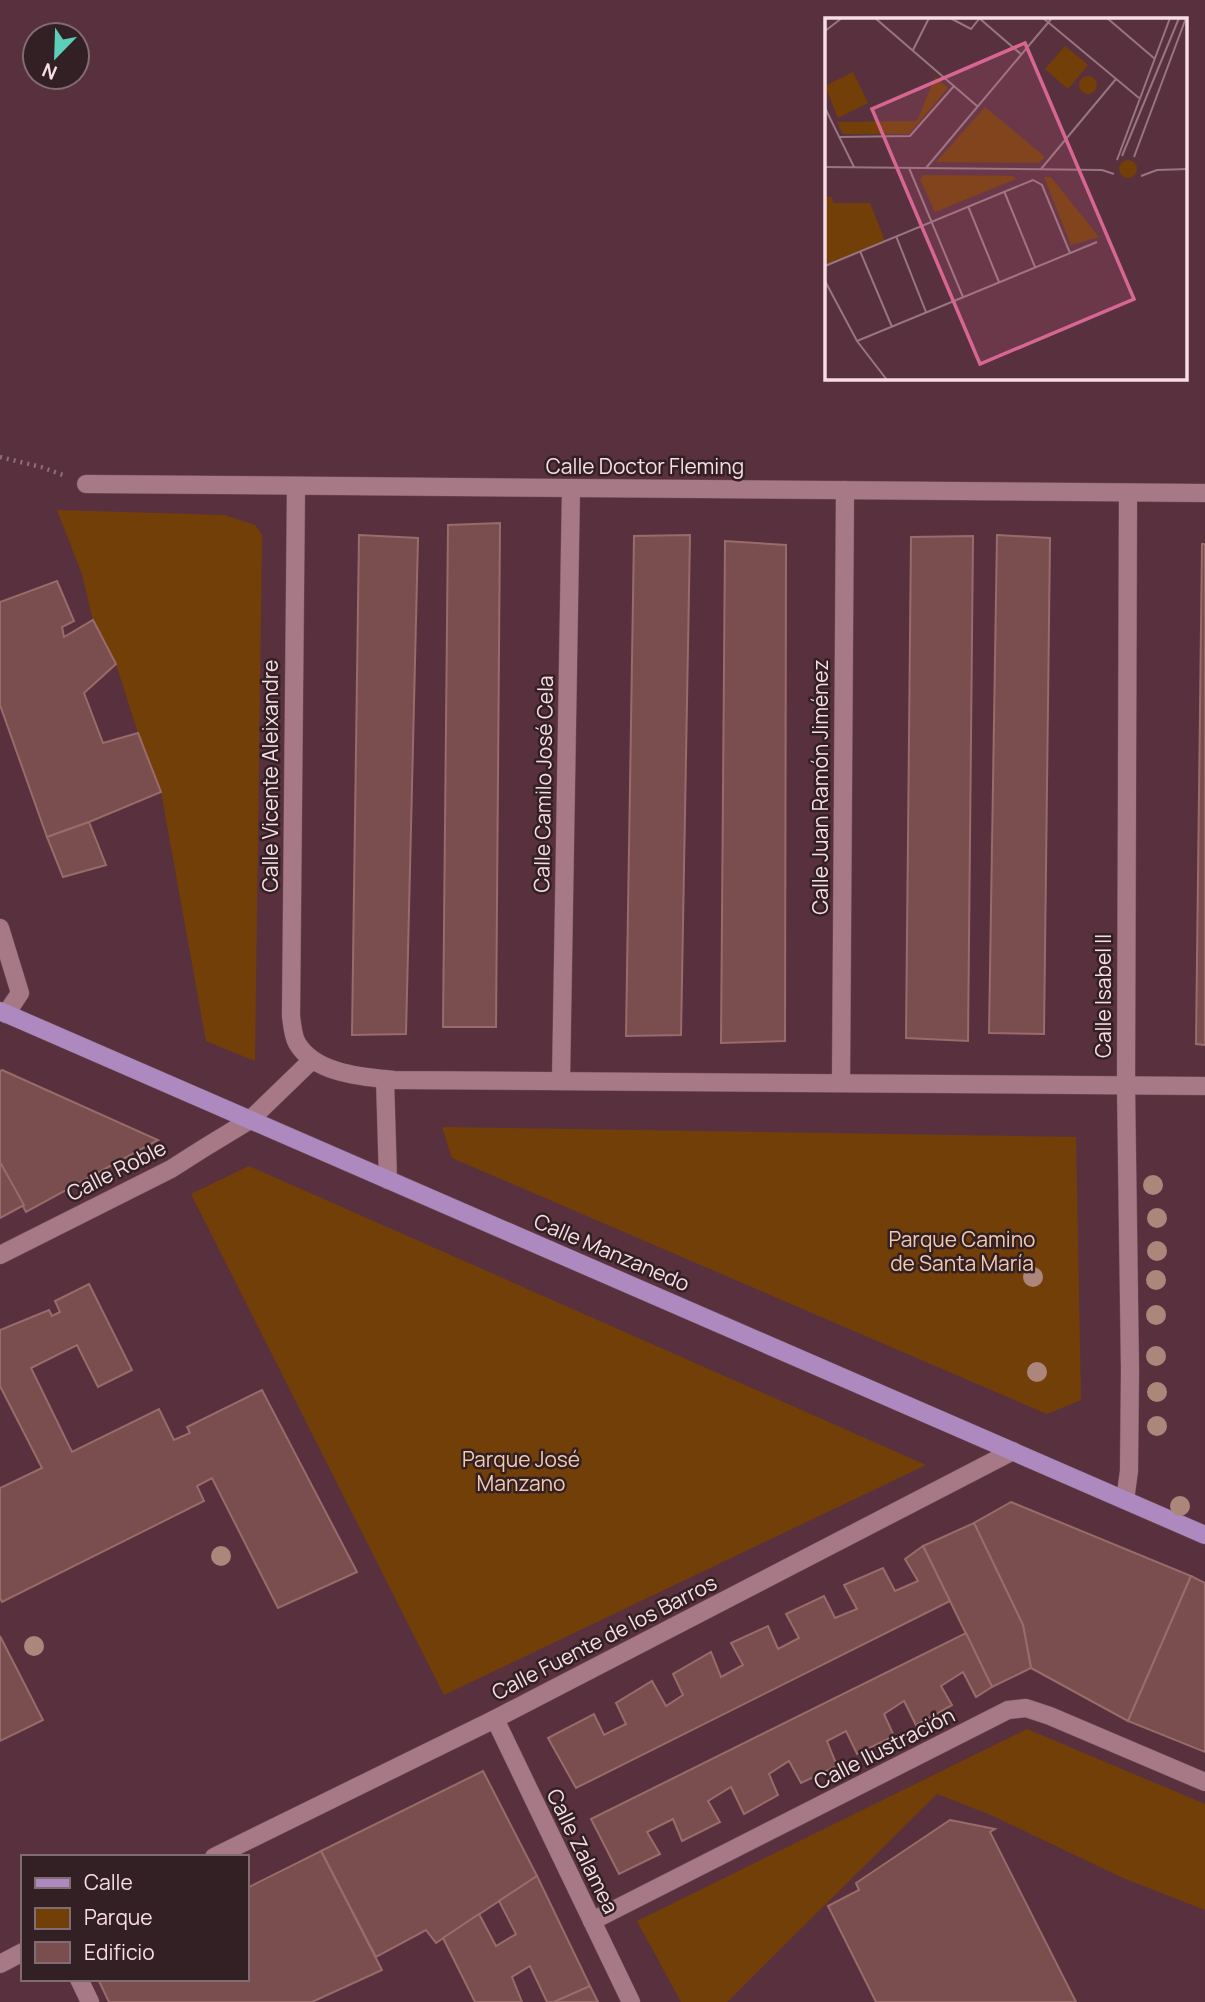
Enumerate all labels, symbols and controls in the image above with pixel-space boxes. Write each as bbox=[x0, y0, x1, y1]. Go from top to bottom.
inset map bbox=[825, 18, 1188, 380]
north arrow bbox=[21, 21, 91, 91]
text: N bbox=[38, 57, 61, 86]
street label: Calle Doctor Fleming bbox=[546, 452, 744, 480]
street label: Calle Juan Ramón Jiménez bbox=[806, 659, 834, 915]
street label: Calle Vicente Aleixandre bbox=[256, 660, 284, 892]
street label: Calle Camilo José Cela bbox=[527, 675, 559, 893]
street label: Calle Isabel II bbox=[1089, 934, 1117, 1058]
street label: Calle Roble bbox=[61, 1133, 171, 1207]
street label: Calle Manzanedo bbox=[530, 1207, 694, 1297]
park label: Parque Camino de Santa María bbox=[888, 1225, 1036, 1277]
park label: Parque José Manzano bbox=[462, 1445, 580, 1497]
street label: Calle Fuente de los Barros bbox=[487, 1568, 721, 1706]
street label: Calle Ilustración bbox=[809, 1700, 959, 1796]
street label: Calle Zalamea bbox=[541, 1784, 625, 1918]
legend bbox=[21, 1855, 248, 1981]
text: Calle bbox=[84, 1868, 133, 1896]
text: Parque bbox=[84, 1903, 153, 1931]
text: Edificio bbox=[84, 1938, 155, 1966]

